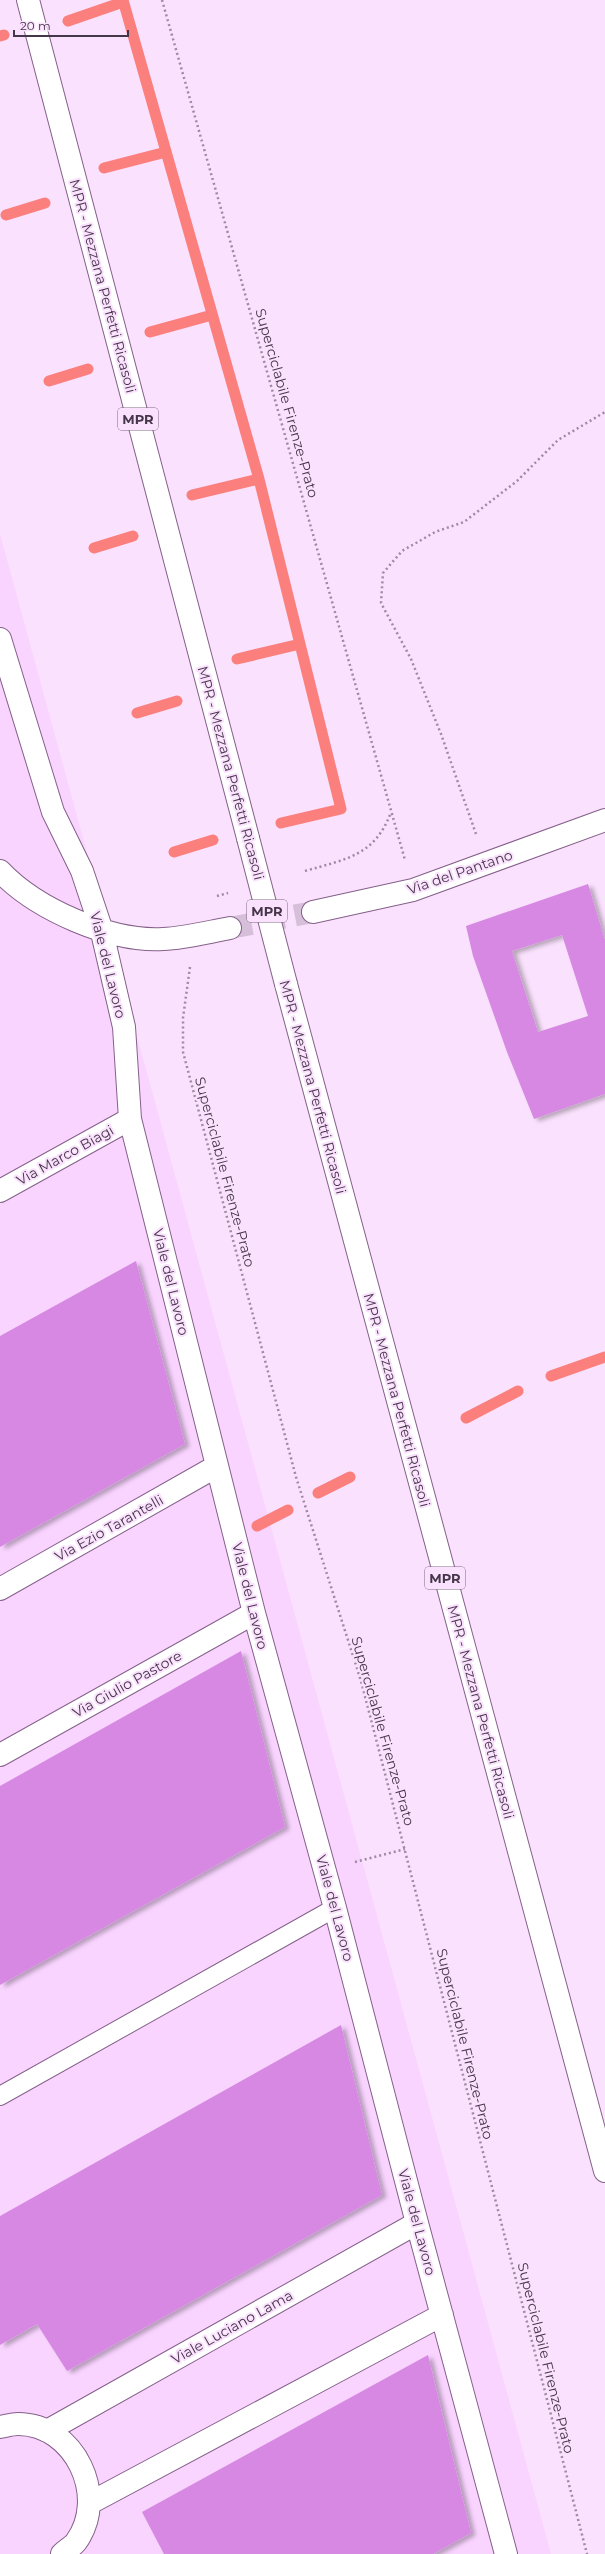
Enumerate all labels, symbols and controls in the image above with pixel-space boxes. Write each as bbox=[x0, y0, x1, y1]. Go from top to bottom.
scale bar bbox=[14, 12, 128, 38]
text: 20 m bbox=[20, 18, 51, 33]
street label: MPR - Mezzana Perfetti Ricasoli bbox=[66, 177, 140, 395]
street label: Superciclabile Firenze-Prato bbox=[251, 306, 323, 500]
road number: MPR bbox=[118, 408, 158, 430]
street label: MPR - Mezzana Perfetti Ricasoli bbox=[194, 664, 268, 882]
street label: Via del Pantano bbox=[405, 846, 515, 898]
road number: MPR bbox=[247, 900, 287, 922]
street label: Viale del Lavoro bbox=[86, 910, 130, 1021]
street label: MPR - Mezzana Perfetti Ricasoli bbox=[276, 978, 350, 1196]
street label: Superciclabile Firenze-Prato bbox=[191, 1075, 259, 1269]
street label: Via Marco Biagi bbox=[13, 1121, 117, 1189]
street label: Viale del Lavoro bbox=[149, 1227, 193, 1338]
street label: MPR - Mezzana Perfetti Ricasoli bbox=[360, 1291, 434, 1509]
street label: Via Ezio Tarantelli bbox=[51, 1491, 167, 1565]
street label: Viale del Lavoro bbox=[228, 1541, 272, 1652]
road number: MPR bbox=[425, 1567, 465, 1589]
street label: MPR - Mezzana Perfetti Ricasoli bbox=[444, 1603, 518, 1821]
street label: Superciclabile Firenze-Prato bbox=[347, 1634, 419, 1828]
street label: Via Giulio Pastore bbox=[69, 1647, 185, 1721]
street label: Viale del Lavoro bbox=[312, 1853, 358, 1963]
street label: Superciclabile Firenze-Prato bbox=[433, 1947, 498, 2142]
street label: Viale del Lavoro bbox=[394, 2167, 440, 2277]
street label: Superciclabile Firenze-Prato bbox=[514, 2261, 579, 2456]
street label: Viale Luciano Lama bbox=[168, 2286, 296, 2368]

